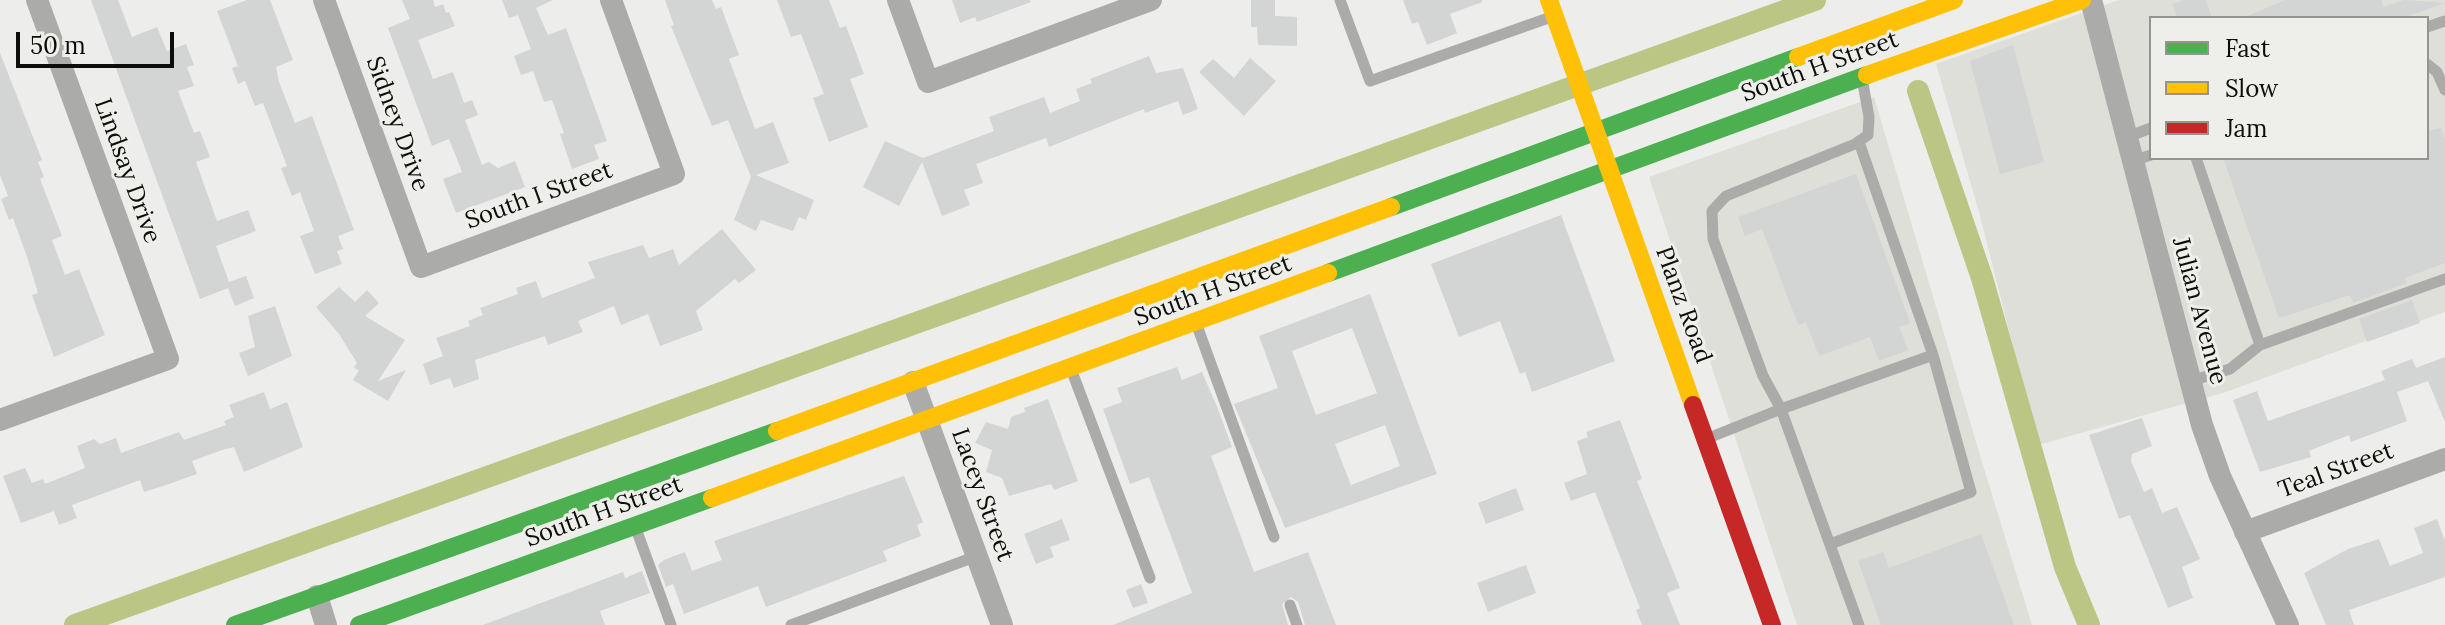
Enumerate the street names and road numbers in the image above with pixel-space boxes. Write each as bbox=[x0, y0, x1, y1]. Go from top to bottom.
street label: South H Street bbox=[1738, 25, 1902, 109]
street label: Sidney Drive bbox=[359, 53, 435, 195]
street label: Lindsay Drive bbox=[88, 95, 166, 247]
street label: South I Street bbox=[462, 156, 616, 236]
street label: Julian Avenue bbox=[2166, 234, 2232, 388]
street label: Planz Road bbox=[1649, 243, 1717, 367]
street label: South H Street bbox=[1131, 249, 1295, 333]
street label: Lacey Street bbox=[945, 425, 1019, 565]
street label: Teal Street bbox=[2275, 437, 2397, 505]
street label: South H Street bbox=[522, 470, 686, 554]

